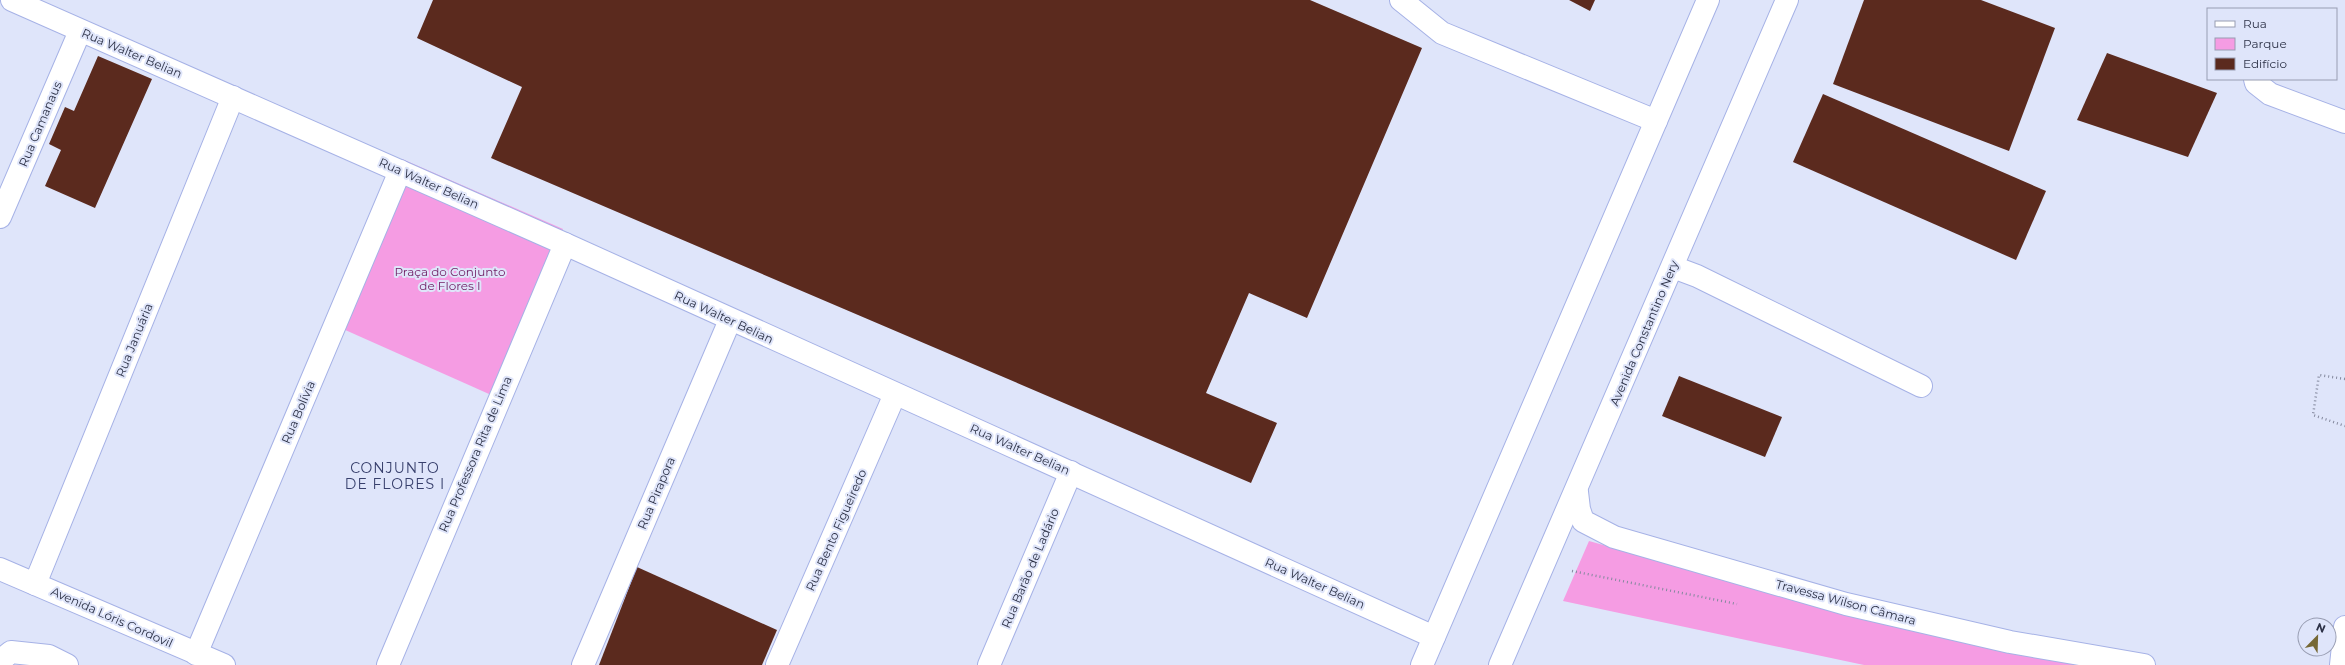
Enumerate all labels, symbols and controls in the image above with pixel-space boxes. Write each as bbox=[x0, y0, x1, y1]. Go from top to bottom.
legend bbox=[2207, 8, 2337, 80]
text: Rua bbox=[2243, 16, 2267, 31]
street label: Rua Walter Belian bbox=[80, 25, 184, 81]
text: Parque bbox=[2243, 36, 2287, 51]
text: Edifício bbox=[2243, 56, 2287, 71]
street label: Rua Camanaus bbox=[15, 79, 65, 169]
street label: Rua Walter Belian bbox=[377, 154, 481, 212]
street label: Avenida Constantino Nery bbox=[1607, 258, 1682, 408]
park label: Praça do Conjunto de Flores I bbox=[394, 264, 506, 293]
street label: Rua Walter Belian bbox=[672, 287, 776, 347]
street label: Rua Januária bbox=[112, 301, 156, 379]
street label: Rua Professora Rita de Lima bbox=[435, 374, 515, 534]
street label: Rua Bolívia bbox=[278, 378, 318, 446]
street label: Rua Walter Belian bbox=[968, 420, 1072, 478]
street label: Rua Pirapora bbox=[634, 455, 678, 531]
district label: CONJUNTO DE FLORES I bbox=[345, 459, 445, 493]
street label: Rua Bento Figueiredo bbox=[802, 467, 870, 593]
street label: Rua Barão de Ladário bbox=[998, 506, 1062, 630]
street label: Rua Walter Belian bbox=[1263, 554, 1367, 612]
street label: Travessa Wilson Câmara bbox=[1774, 576, 1918, 628]
street label: Avenida Lóris Cordovil bbox=[49, 583, 175, 651]
north arrow bbox=[2297, 617, 2337, 657]
text: N bbox=[2314, 620, 2328, 636]

